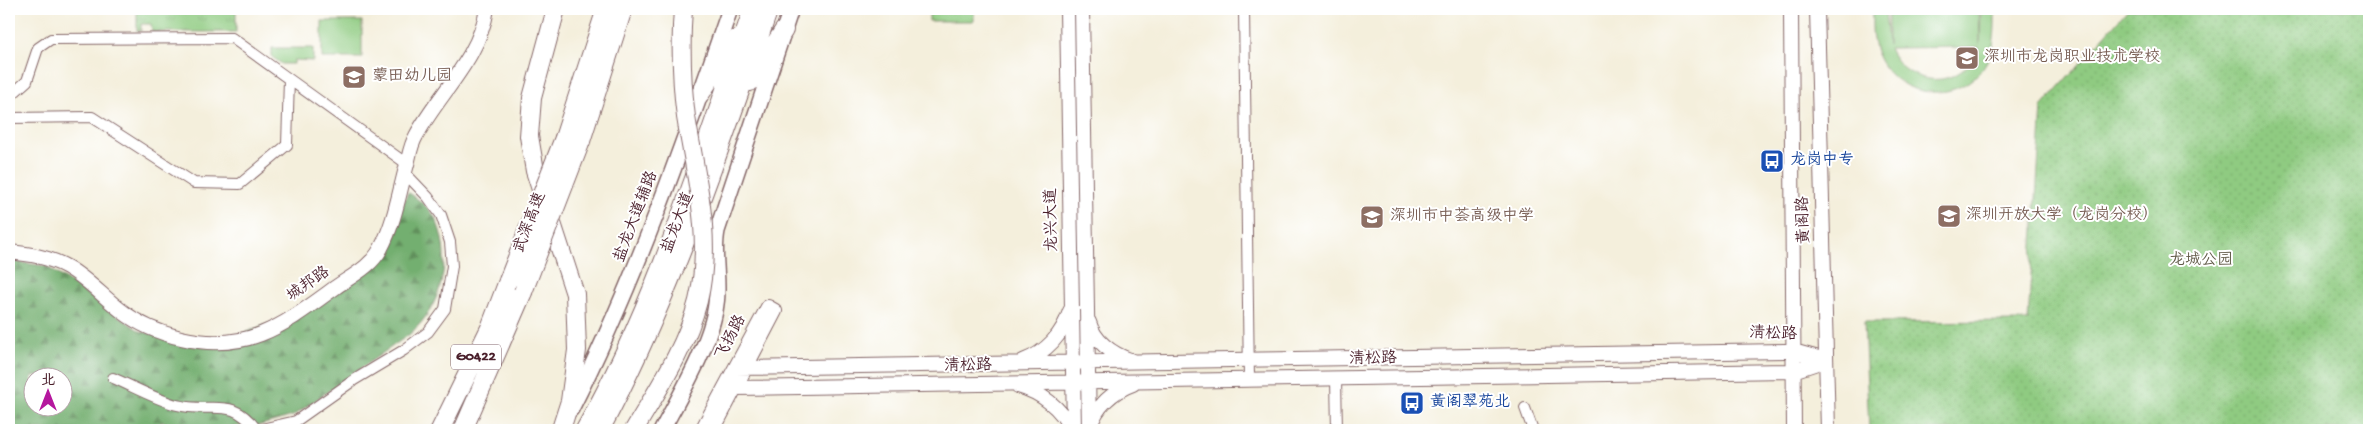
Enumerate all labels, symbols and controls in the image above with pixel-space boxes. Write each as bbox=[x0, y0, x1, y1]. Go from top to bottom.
school or university icon: 深圳市龙岗职业技术学校 bbox=[1954, 45, 1980, 71]
place label: 深圳市龙岗职业技术学校 bbox=[1984, 47, 2160, 68]
school or university icon: 蒙田幼儿园 bbox=[341, 64, 367, 90]
place label: 蒙田幼儿园 bbox=[372, 66, 452, 87]
bus stop icon: 龙岗中专 bbox=[1759, 148, 1785, 174]
place label: 龙岗中专 bbox=[1790, 150, 1854, 171]
street label: 盐龙大道辅路 bbox=[609, 168, 663, 265]
street label: 龙兴大道 bbox=[1042, 188, 1063, 252]
street label: 武深高速 bbox=[509, 189, 551, 256]
street label: 盐龙大道 bbox=[658, 189, 699, 256]
street label: 黄阁路 bbox=[1793, 196, 1815, 244]
school or university icon: 深圳开放大学（龙岗分校） bbox=[1936, 203, 1962, 229]
school or university icon: 深圳市中荟高级中学 bbox=[1359, 204, 1385, 230]
place label: 深圳开放大学（龙岗分校） bbox=[1966, 205, 2158, 226]
place label: 深圳市中荟高级中学 bbox=[1390, 206, 1534, 227]
park label: 龙城公园 bbox=[2169, 251, 2233, 271]
street label: 城邦路 bbox=[283, 262, 334, 307]
street label: 飞扬路 bbox=[711, 311, 751, 364]
street label: 清松路 bbox=[1749, 323, 1797, 345]
road number: G0422 bbox=[451, 344, 501, 370]
street label: 清松路 bbox=[1349, 348, 1397, 370]
street label: 清松路 bbox=[944, 355, 992, 377]
north arrow bbox=[22, 366, 72, 416]
text: 北 bbox=[41, 373, 55, 390]
bus stop icon: 黄阁翠苑北 bbox=[1399, 390, 1425, 416]
place label: 黄阁翠苑北 bbox=[1430, 392, 1510, 413]

